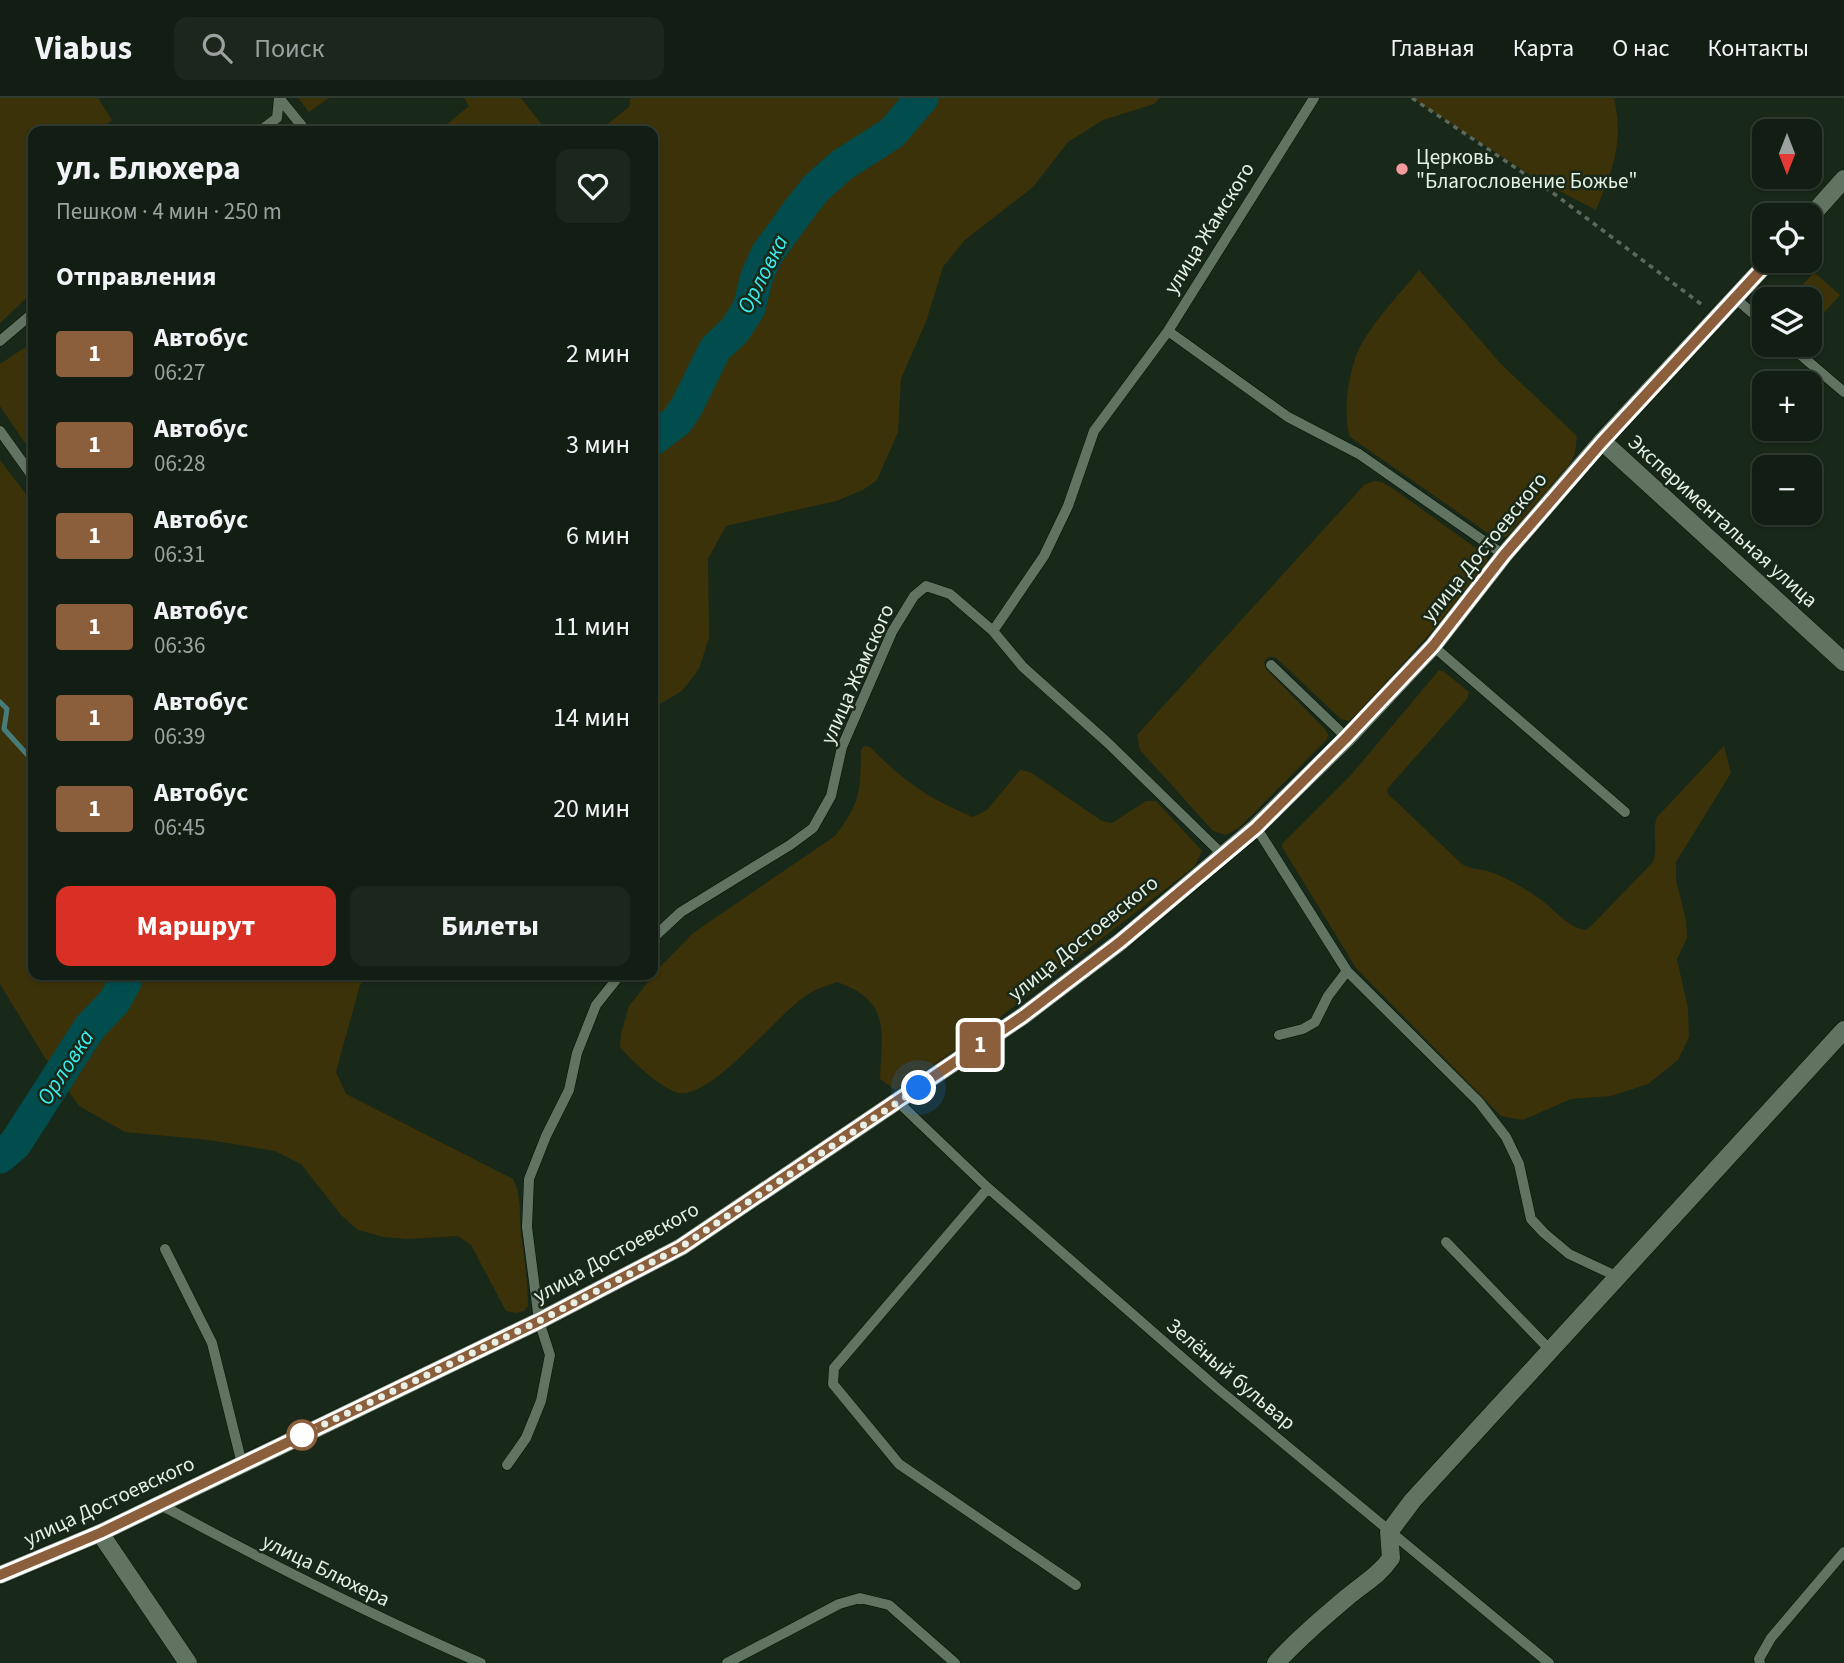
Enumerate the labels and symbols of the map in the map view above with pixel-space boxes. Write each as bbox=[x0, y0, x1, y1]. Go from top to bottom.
north arrow bbox=[1752, 119, 1822, 189]
place label: Церковь "Благословение Божье" bbox=[1416, 142, 1637, 196]
street label: улица Жамского bbox=[1156, 156, 1262, 300]
marker: Церковь "Благословение Божье" bbox=[1394, 161, 1410, 177]
water label: Орловка bbox=[729, 229, 796, 319]
street label: Экспериментальная улица bbox=[1621, 427, 1825, 615]
street label: улица Достоевского bbox=[1414, 465, 1554, 629]
street label: улица Жамского bbox=[813, 599, 901, 749]
street label: улица Достоевского bbox=[1001, 868, 1165, 1008]
line badge: 1 bbox=[957, 1022, 1003, 1068]
water label: Орловка bbox=[29, 1023, 102, 1112]
your location bbox=[901, 1070, 936, 1105]
street label: улица Достоевского bbox=[528, 1194, 704, 1310]
street label: Зелёный бульвар bbox=[1160, 1311, 1302, 1437]
unlabelled marker bbox=[287, 1420, 317, 1450]
street label: улица Достоевского bbox=[19, 1448, 199, 1554]
street label: улица Блюхера bbox=[257, 1526, 395, 1614]

